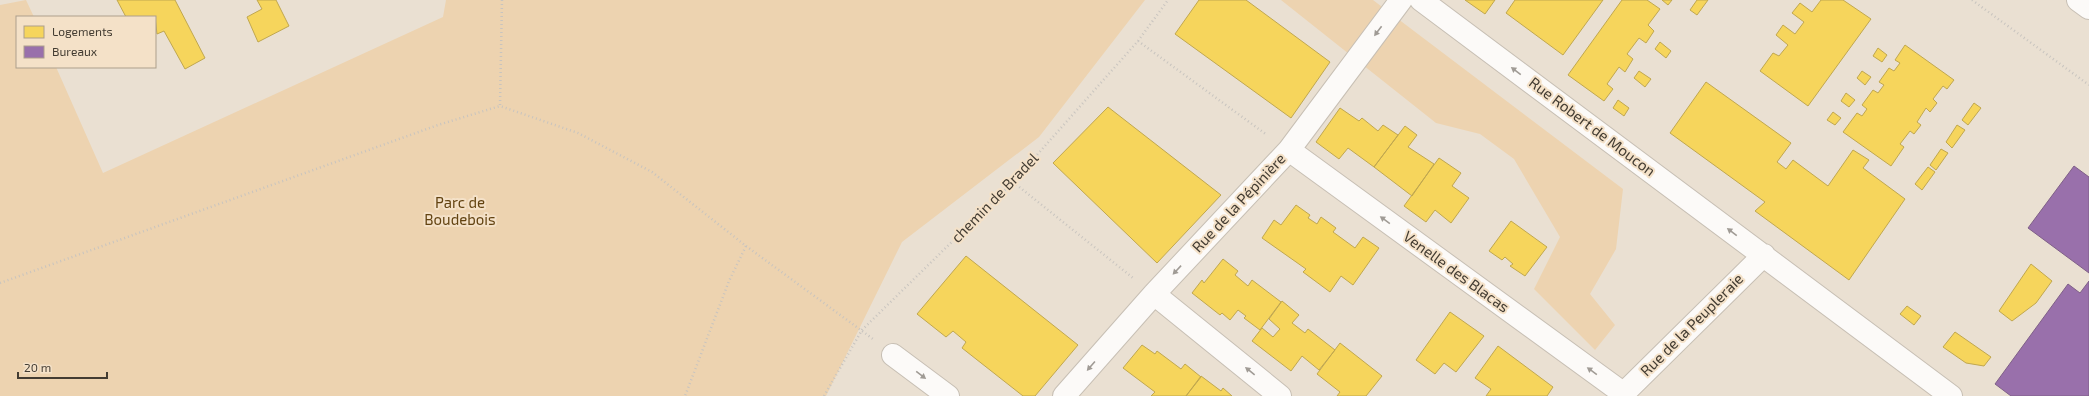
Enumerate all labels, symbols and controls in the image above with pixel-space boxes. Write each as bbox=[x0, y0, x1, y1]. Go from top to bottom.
legend bbox=[16, 16, 156, 68]
text: Logements bbox=[52, 24, 113, 38]
one-way arrow bbox=[1374, 26, 1382, 37]
text: Bureaux bbox=[52, 44, 98, 58]
one-way arrow bbox=[1510, 66, 1521, 75]
street label: Rue Robert de Moucon bbox=[1526, 73, 1659, 180]
street label: chemin de Bradel bbox=[947, 148, 1042, 246]
street label: Rue de la Pépinière bbox=[1188, 149, 1289, 256]
park label: Parc de Boudebois bbox=[424, 193, 496, 228]
one-way arrow bbox=[1380, 216, 1390, 224]
street label: Venelle des Blacas bbox=[1400, 227, 1513, 316]
one-way arrow bbox=[1727, 227, 1738, 236]
one-way arrow bbox=[1173, 264, 1182, 275]
street label: Rue de la Peupleraie bbox=[1636, 269, 1746, 379]
scale bar bbox=[18, 354, 107, 380]
text: 20 m bbox=[24, 360, 51, 374]
one-way arrow bbox=[1086, 361, 1095, 372]
one-way arrow bbox=[1244, 367, 1255, 376]
one-way arrow bbox=[1587, 367, 1597, 375]
one-way arrow bbox=[915, 371, 926, 380]

